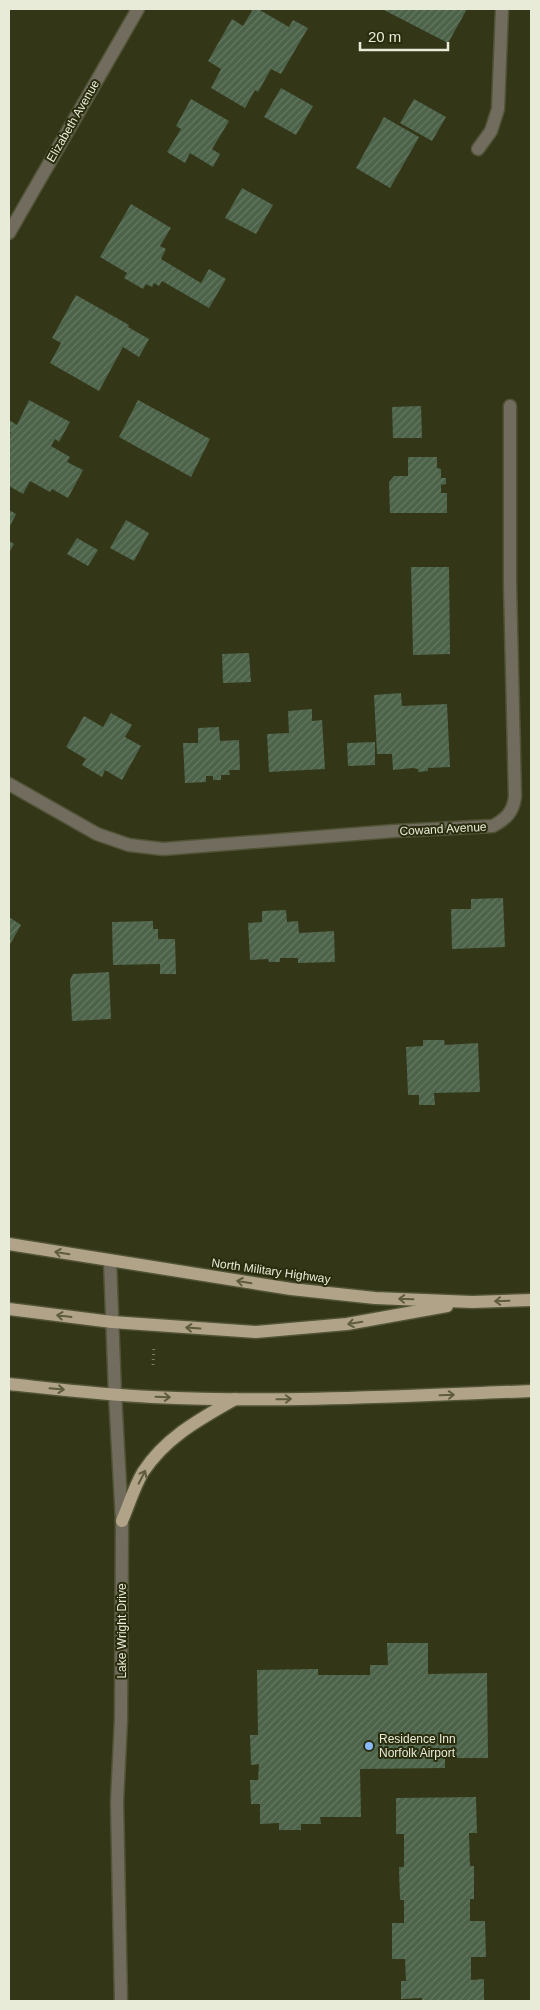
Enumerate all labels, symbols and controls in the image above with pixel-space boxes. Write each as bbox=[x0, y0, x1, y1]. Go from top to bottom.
scale bar bbox=[360, 20, 448, 52]
text: 20 m bbox=[368, 28, 401, 45]
street label: Elizabeth Avenue bbox=[44, 77, 102, 165]
street label: Cowand Avenue bbox=[399, 820, 487, 838]
one-way arrow bbox=[54, 1248, 70, 1258]
street label: North Military Highway bbox=[211, 1256, 331, 1286]
one-way arrow bbox=[236, 1277, 252, 1287]
one-way arrow bbox=[398, 1294, 414, 1304]
one-way arrow bbox=[494, 1296, 510, 1305]
one-way arrow bbox=[56, 1311, 72, 1321]
one-way arrow bbox=[347, 1319, 363, 1328]
one-way arrow bbox=[185, 1324, 201, 1333]
one-way arrow bbox=[49, 1384, 65, 1393]
one-way arrow bbox=[438, 1390, 454, 1399]
one-way arrow bbox=[155, 1393, 171, 1402]
one-way arrow bbox=[276, 1394, 292, 1403]
one-way arrow bbox=[138, 1470, 147, 1485]
street label: Lake Wright Drive bbox=[115, 1583, 129, 1679]
place label: Residence Inn Norfolk Airport bbox=[379, 1732, 456, 1760]
marker: Residence Inn Norfolk Airport bbox=[363, 1740, 375, 1752]

